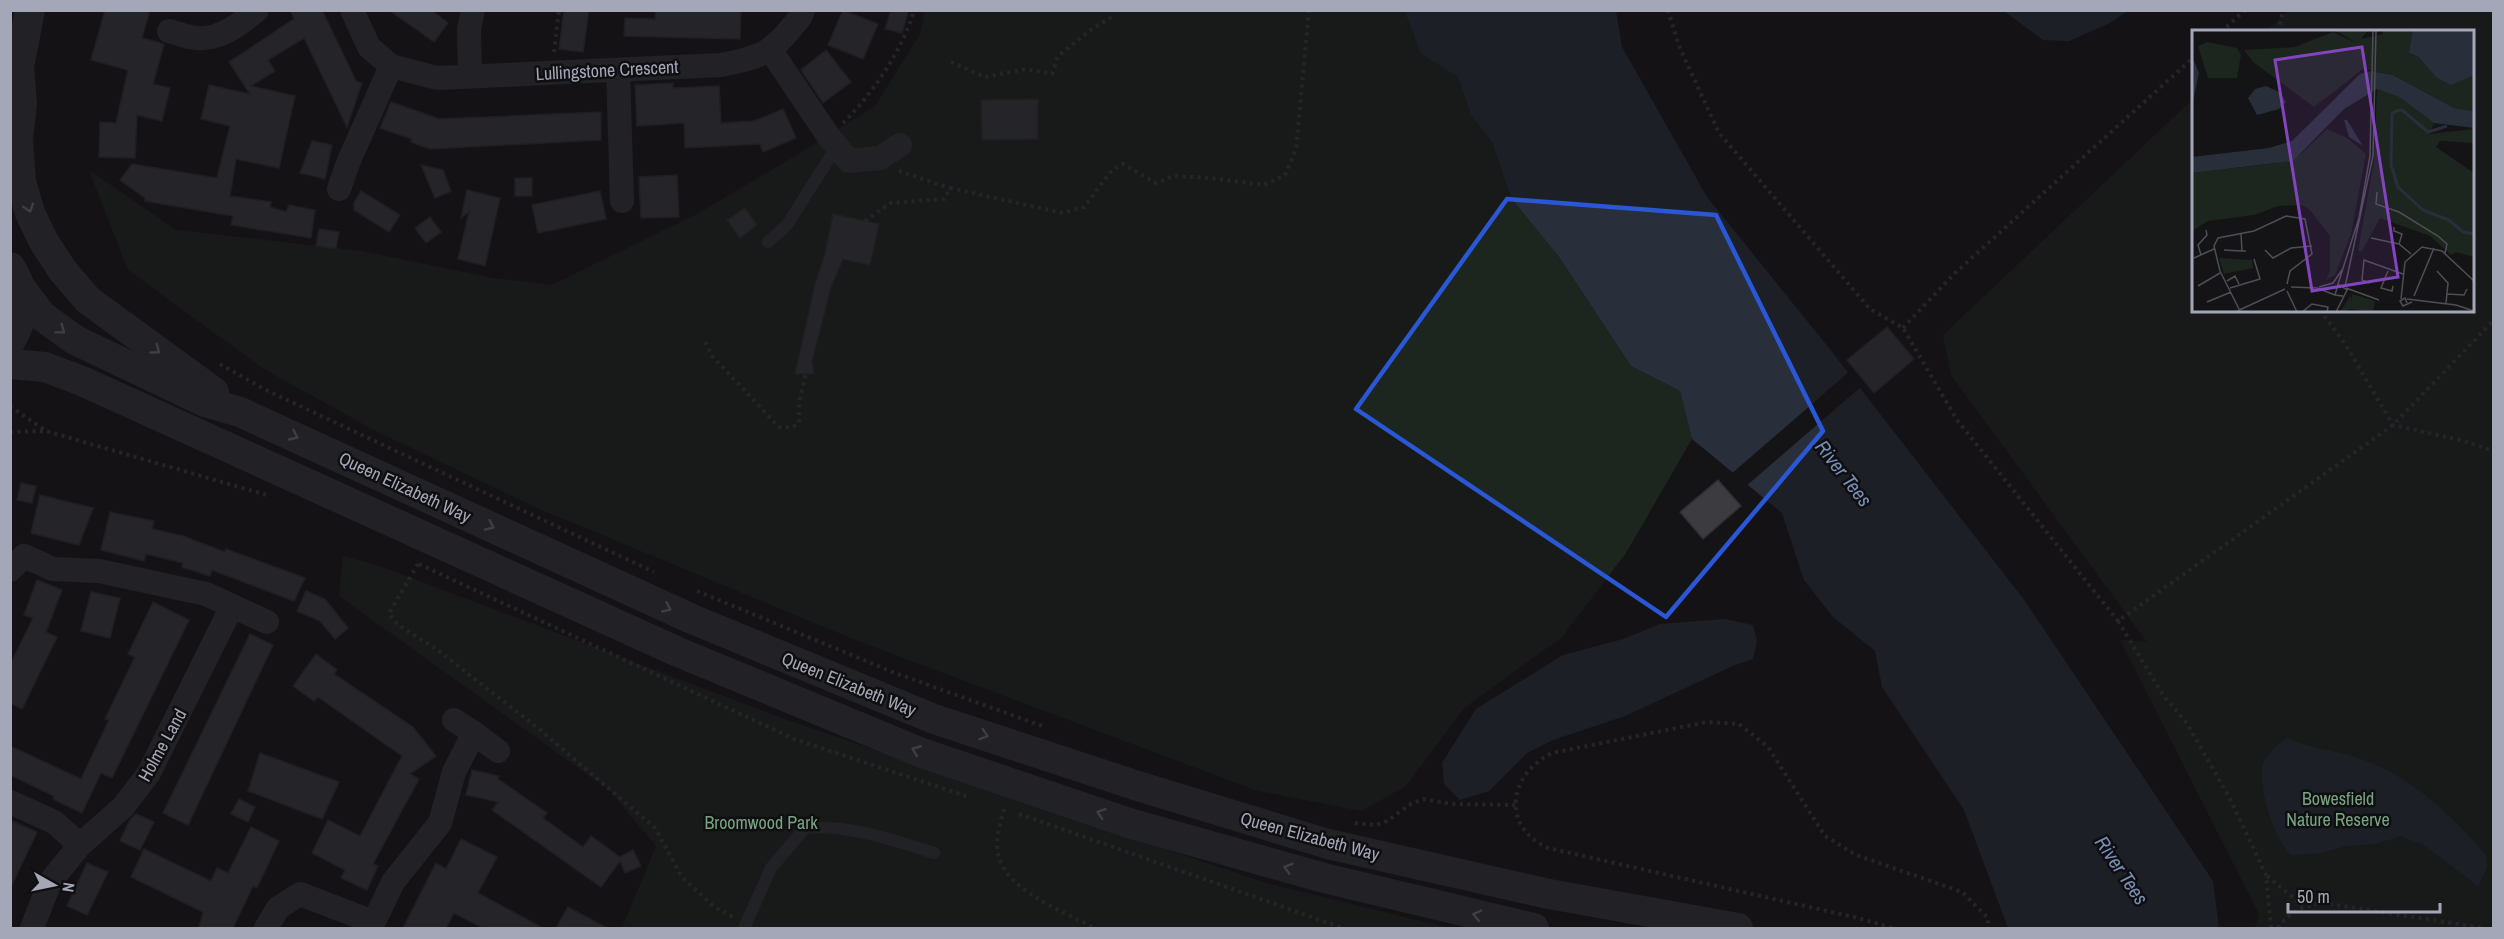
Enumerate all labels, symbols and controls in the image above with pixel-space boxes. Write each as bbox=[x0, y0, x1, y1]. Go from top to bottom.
inset map bbox=[2192, 30, 2474, 312]
street label: Lullingstone Crescent bbox=[535, 54, 679, 86]
one-way arrow bbox=[22, 202, 34, 213]
one-way arrow bbox=[54, 323, 65, 334]
one-way arrow bbox=[149, 343, 160, 354]
one-way arrow bbox=[287, 429, 298, 441]
water label: River Tees bbox=[1809, 434, 1879, 512]
street label: Queen Elizabeth Way bbox=[335, 445, 476, 529]
one-way arrow bbox=[484, 519, 495, 531]
one-way arrow bbox=[661, 600, 672, 612]
street label: Queen Elizabeth Way bbox=[778, 646, 921, 723]
street label: Holme Land bbox=[132, 704, 192, 786]
one-way arrow bbox=[978, 728, 989, 740]
one-way arrow bbox=[911, 745, 922, 757]
park label: Bowesfield Nature Reserve bbox=[2286, 786, 2390, 832]
street label: Queen Elizabeth Way bbox=[1238, 805, 1383, 867]
one-way arrow bbox=[1096, 808, 1106, 821]
park label: Broomwood Park bbox=[704, 810, 818, 835]
water label: River Tees bbox=[2089, 830, 2155, 910]
north arrow bbox=[24, 855, 84, 915]
one-way arrow bbox=[1283, 863, 1294, 875]
scale bar bbox=[2288, 876, 2440, 914]
text: N bbox=[57, 881, 80, 894]
text: 50 m bbox=[2297, 884, 2330, 909]
one-way arrow bbox=[1472, 909, 1482, 922]

